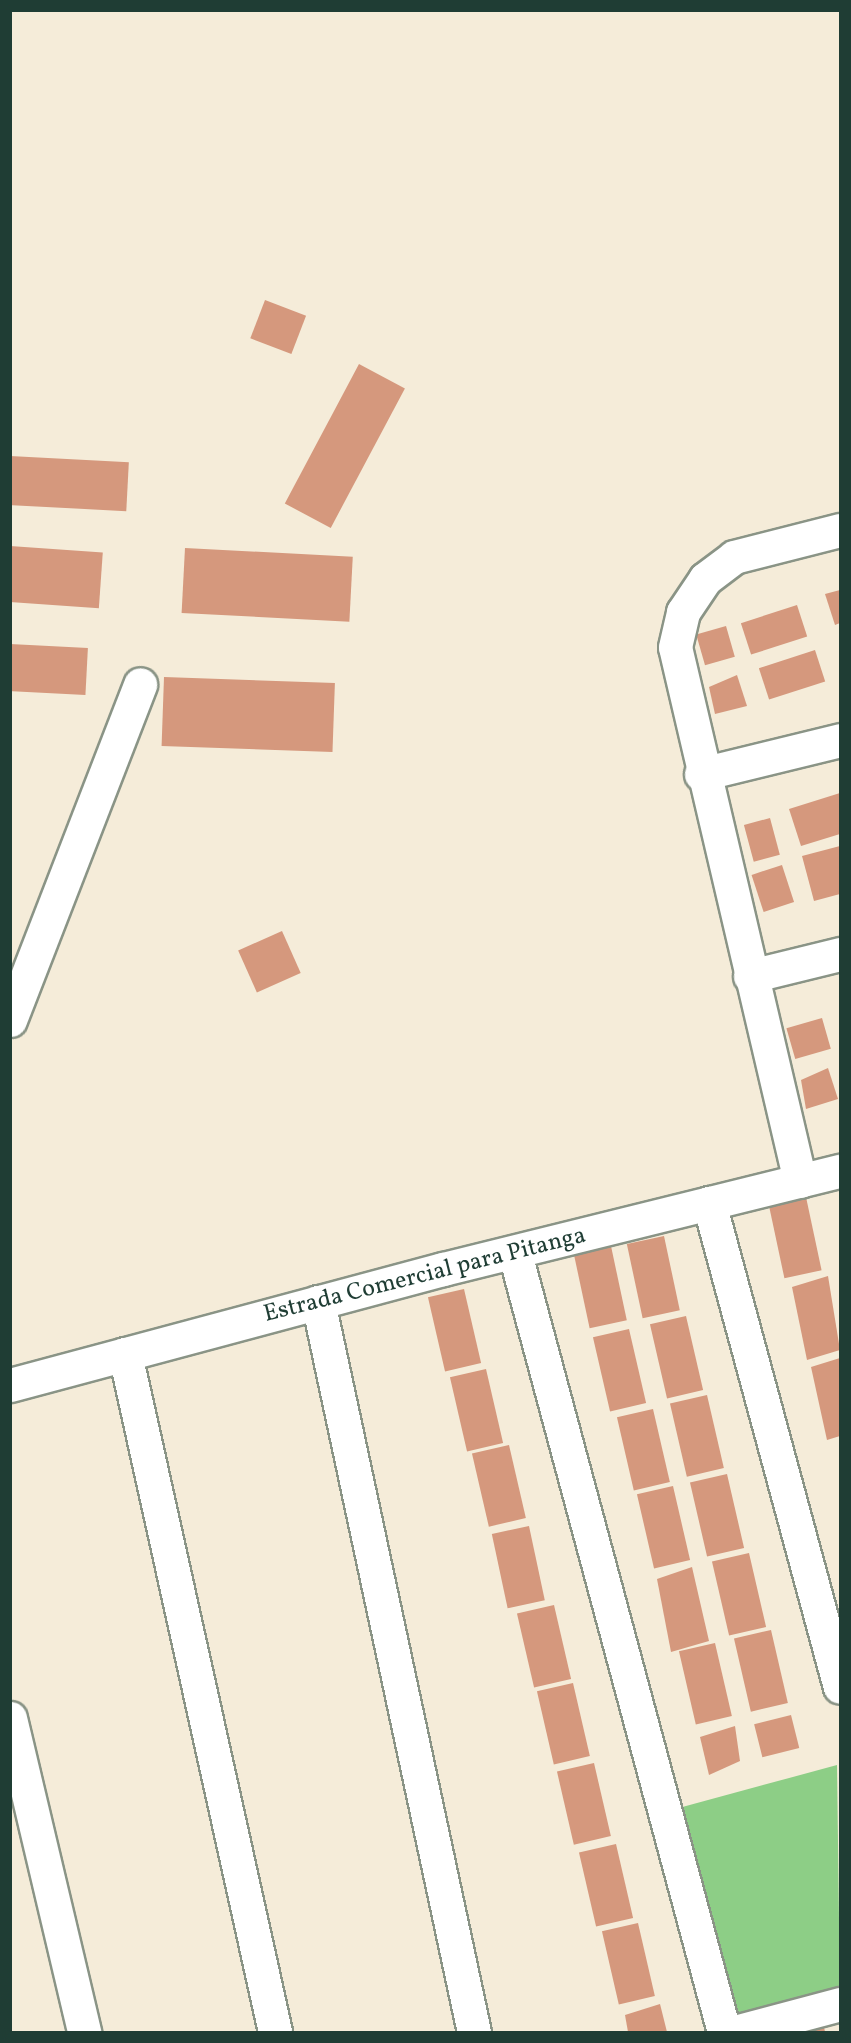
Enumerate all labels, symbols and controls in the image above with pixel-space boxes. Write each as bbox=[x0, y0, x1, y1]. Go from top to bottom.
street label: Estrada Comercial para Pitanga bbox=[261, 1222, 589, 1330]

